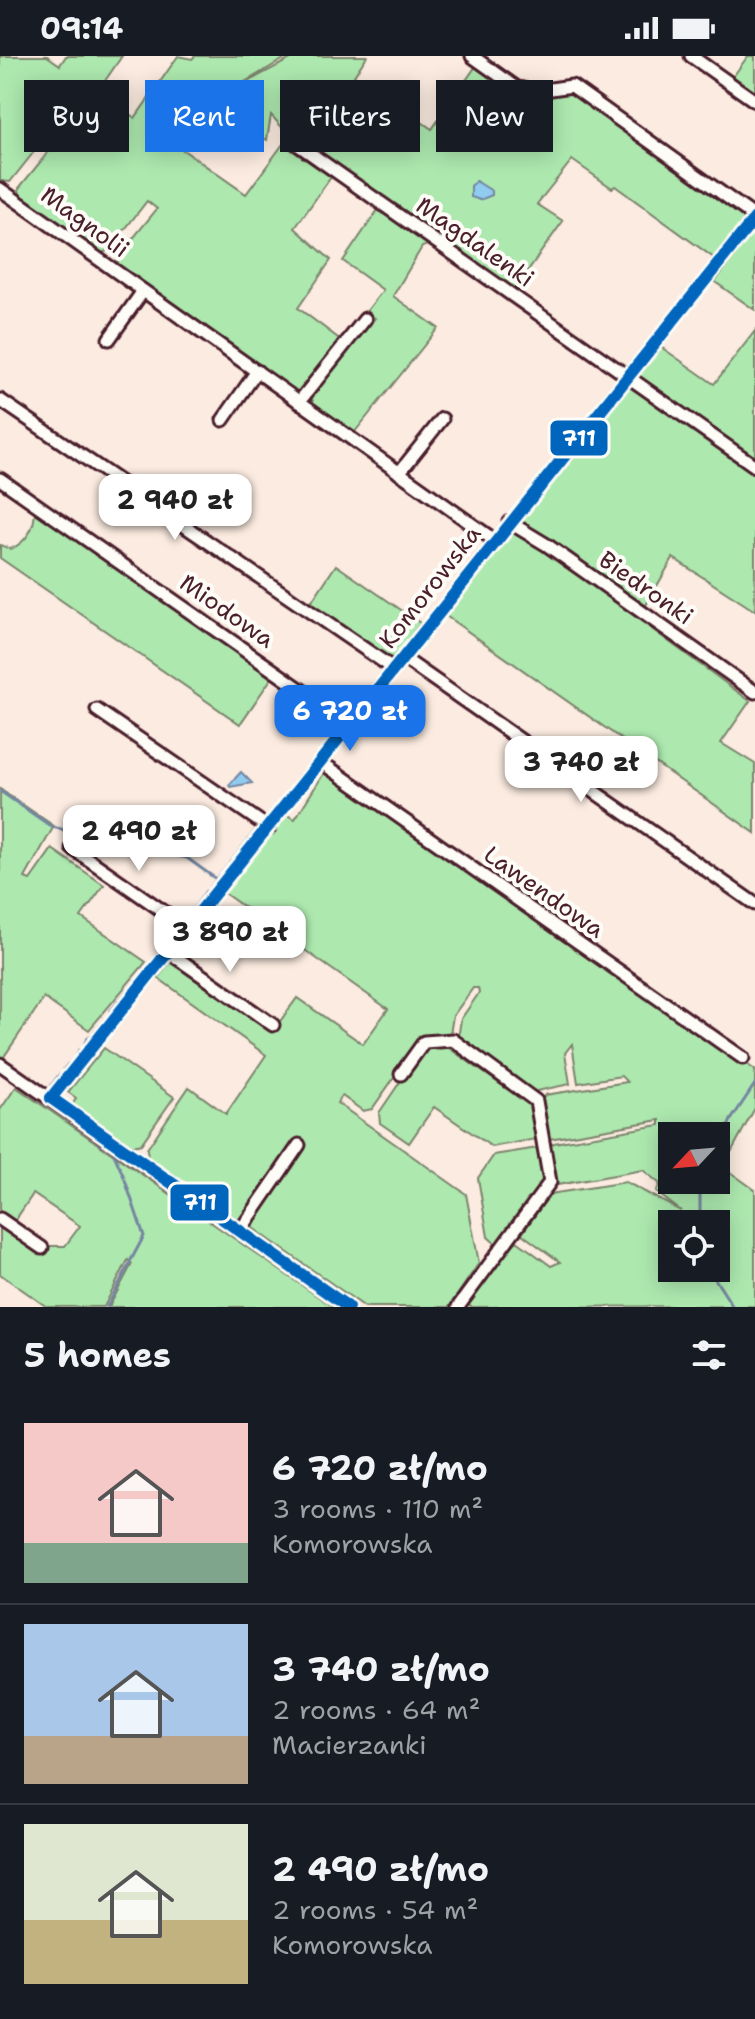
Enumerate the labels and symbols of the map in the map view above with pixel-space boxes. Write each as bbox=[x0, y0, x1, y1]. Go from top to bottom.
street label: Magnolii bbox=[34, 179, 136, 265]
street label: Magdalenki bbox=[410, 190, 540, 294]
line badge: 711 bbox=[549, 419, 609, 457]
text: 711 bbox=[562, 424, 596, 453]
pin: 2 940 zł bbox=[92, 474, 258, 542]
street label: Komorowska bbox=[372, 519, 488, 655]
street label: Biedronki bbox=[592, 544, 700, 632]
street label: Miodowa bbox=[173, 567, 281, 655]
pin: 6 720 zł bbox=[267, 685, 433, 753]
pin: 3 740 zł bbox=[498, 736, 664, 804]
pin: 2 490 zł bbox=[56, 805, 222, 873]
street label: Lawendowa bbox=[477, 839, 611, 945]
pin: 3 890 zł bbox=[147, 906, 313, 974]
north arrow bbox=[658, 1122, 730, 1194]
line badge: 711 bbox=[169, 1183, 230, 1222]
text: 711 bbox=[183, 1188, 217, 1217]

